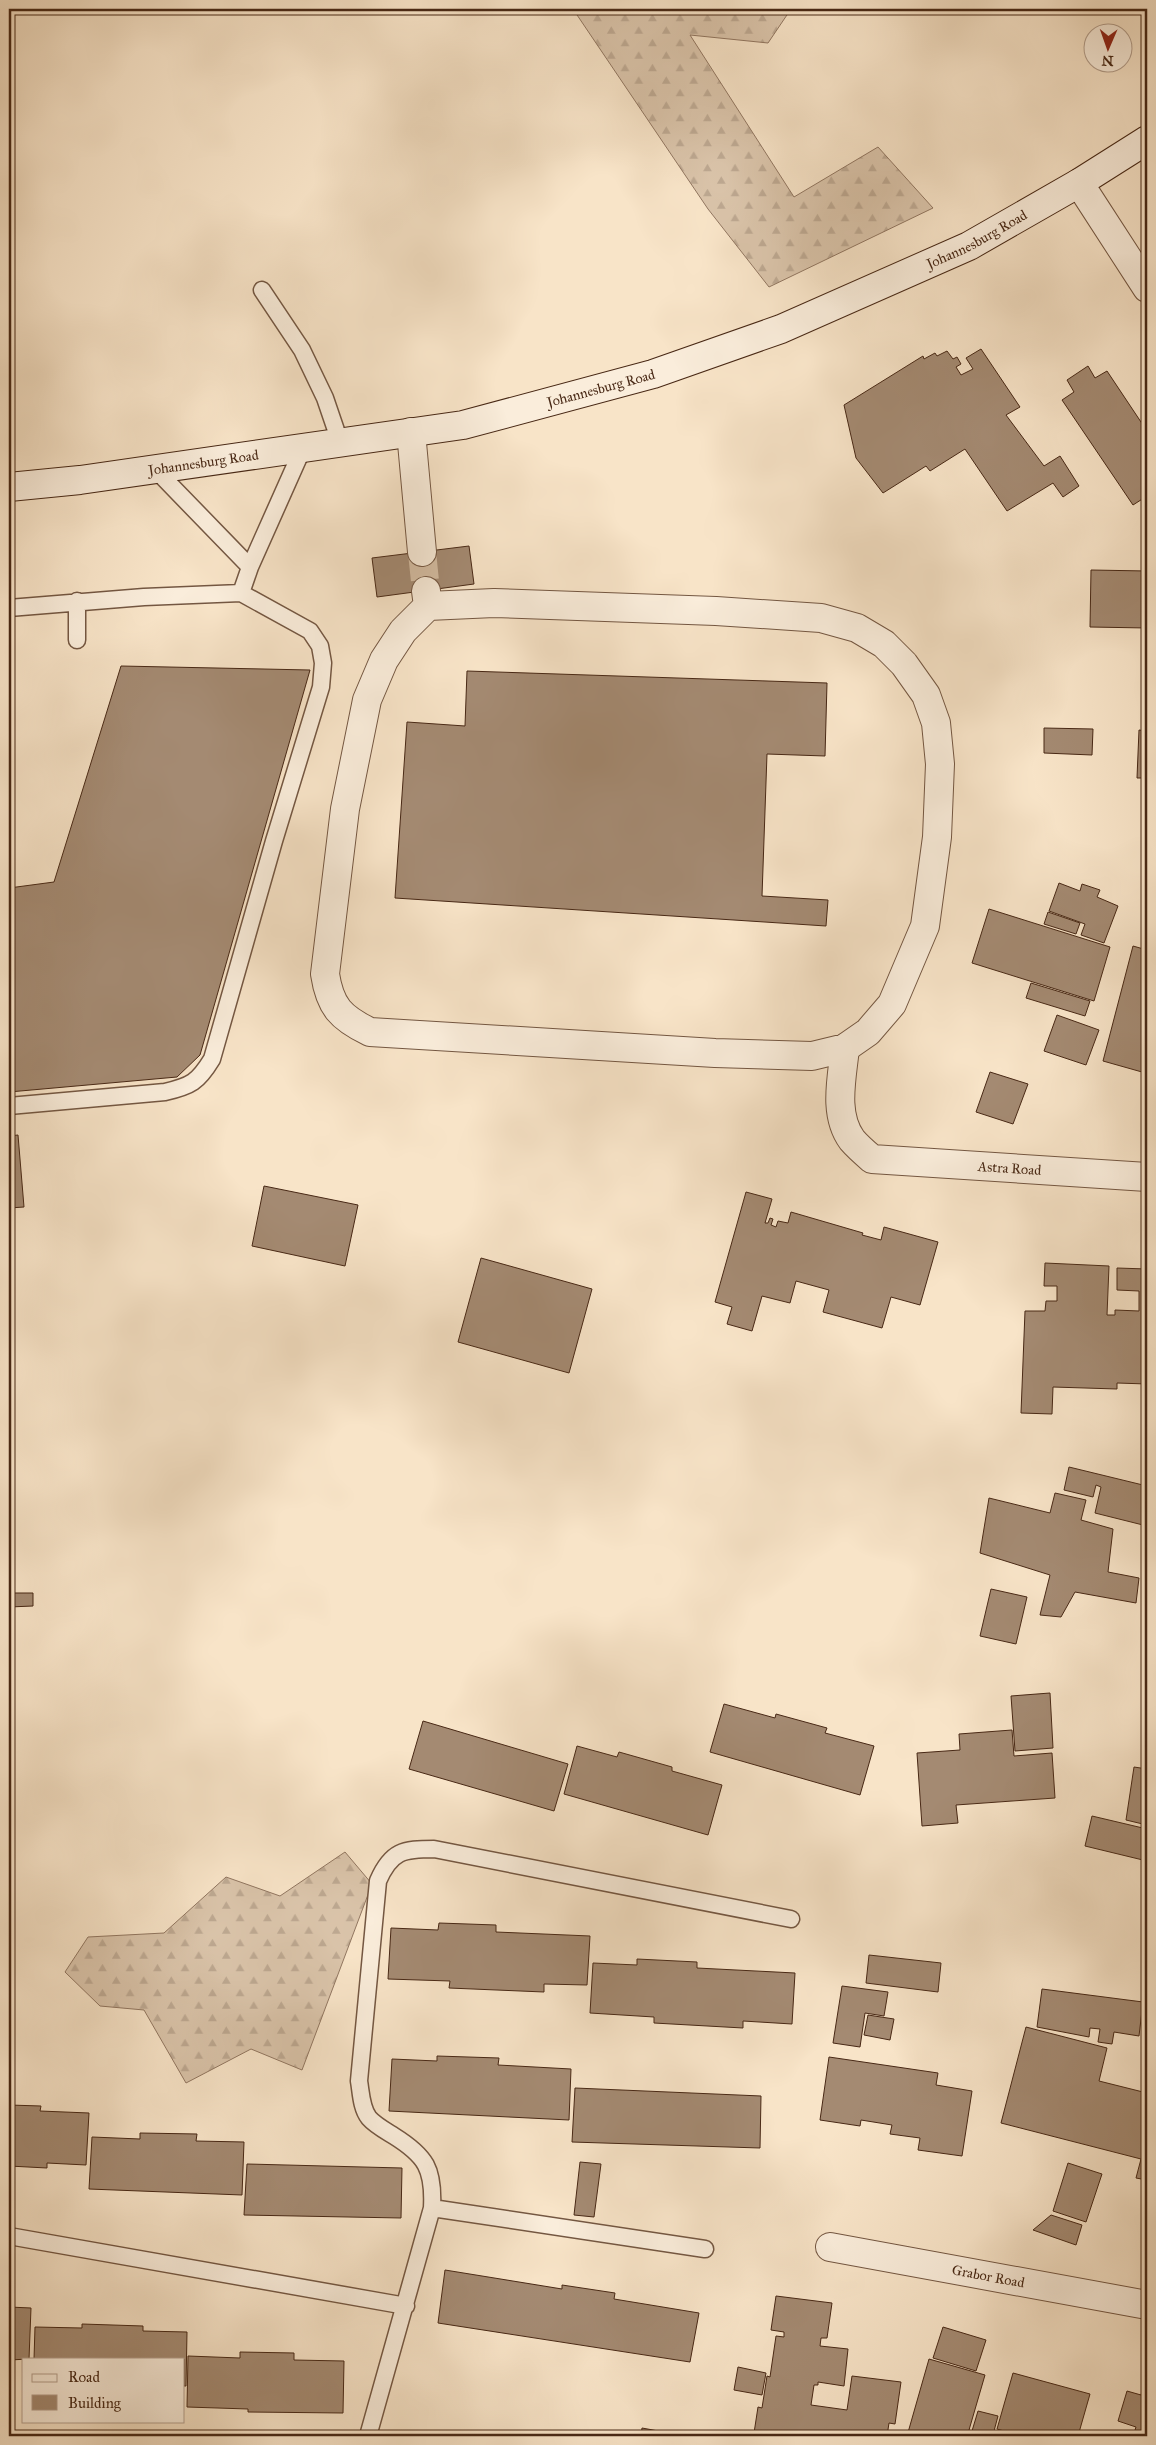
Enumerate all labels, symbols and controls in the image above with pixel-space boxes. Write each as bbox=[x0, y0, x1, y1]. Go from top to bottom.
north arrow bbox=[1084, 22, 1134, 72]
text: N bbox=[1101, 52, 1114, 69]
street label: Johannesburg Road bbox=[922, 207, 1030, 274]
street label: Johannesburg Road bbox=[543, 366, 657, 413]
street label: Johannesburg Road bbox=[145, 446, 260, 480]
street label: Astra Road bbox=[976, 1158, 1042, 1179]
street label: Grabor Road bbox=[951, 2261, 1026, 2291]
legend bbox=[22, 2358, 185, 2422]
text: Road bbox=[68, 2368, 100, 2386]
text: Building bbox=[68, 2394, 122, 2412]

